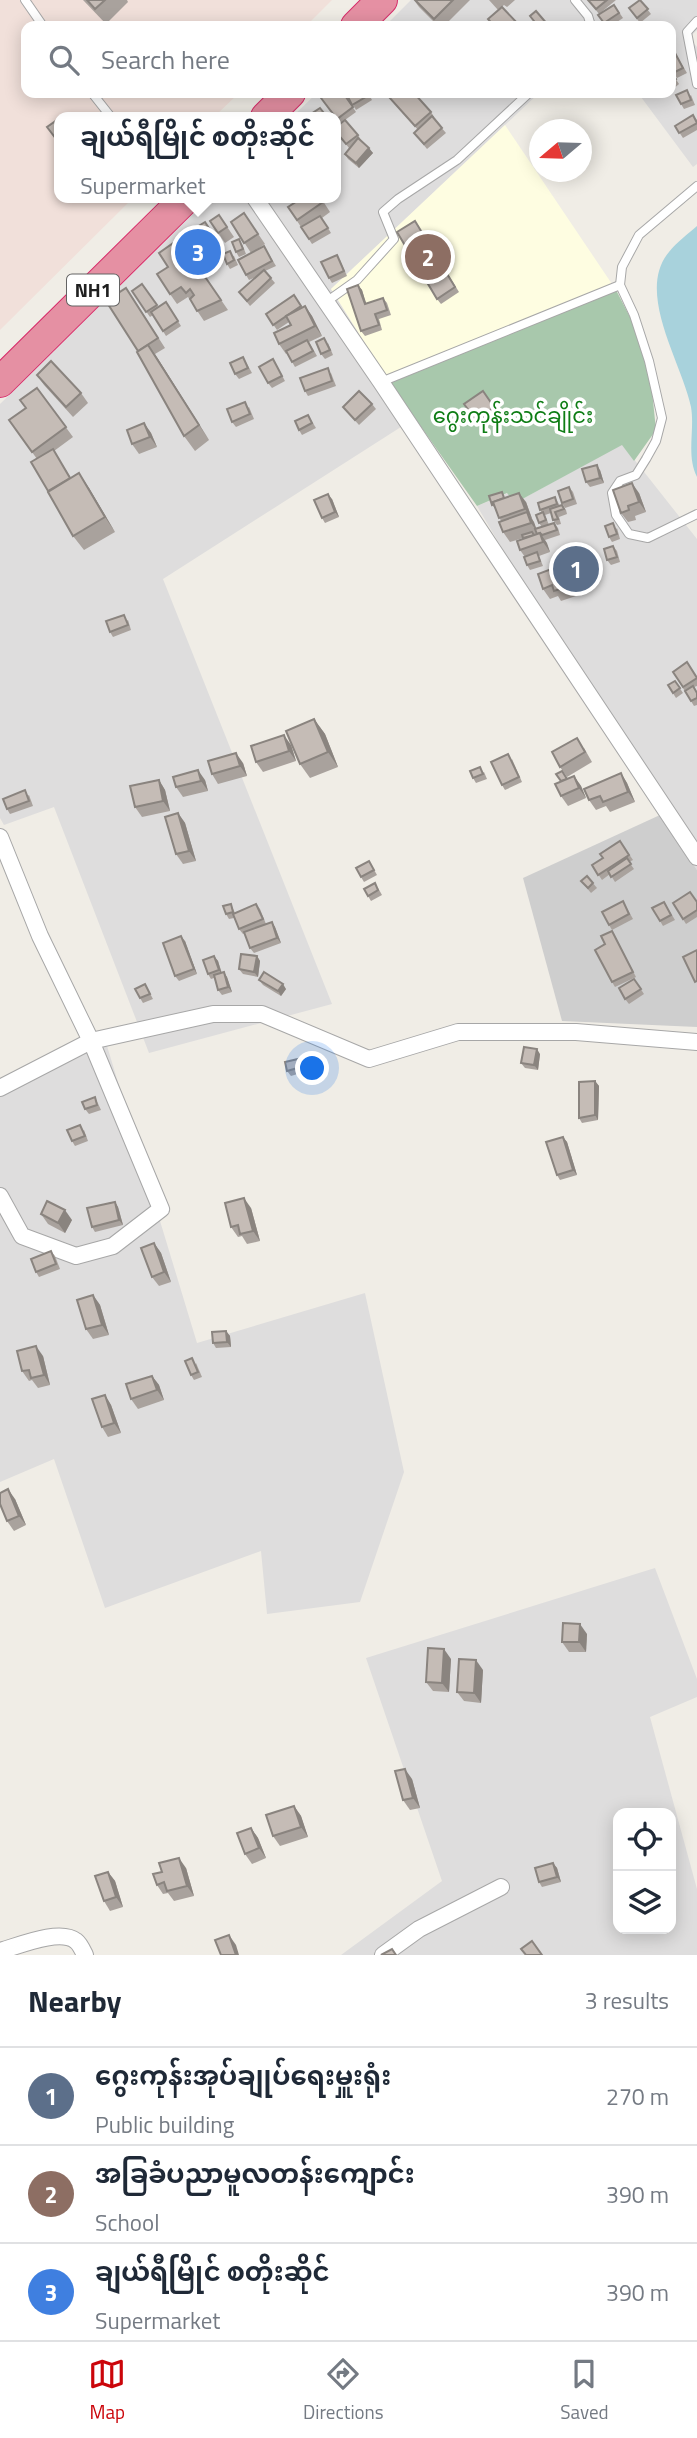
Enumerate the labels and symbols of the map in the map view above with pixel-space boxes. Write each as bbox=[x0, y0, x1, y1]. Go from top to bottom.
north arrow bbox=[529, 119, 592, 182]
pin: 3 bbox=[175, 226, 221, 278]
pin: 2 bbox=[405, 231, 451, 283]
road number: NH1 bbox=[67, 274, 119, 306]
park label: ဂွေးကုန်းသင်ချိုင်း bbox=[433, 399, 593, 434]
pin: 1 bbox=[553, 543, 599, 595]
your location bbox=[295, 1051, 329, 1085]

